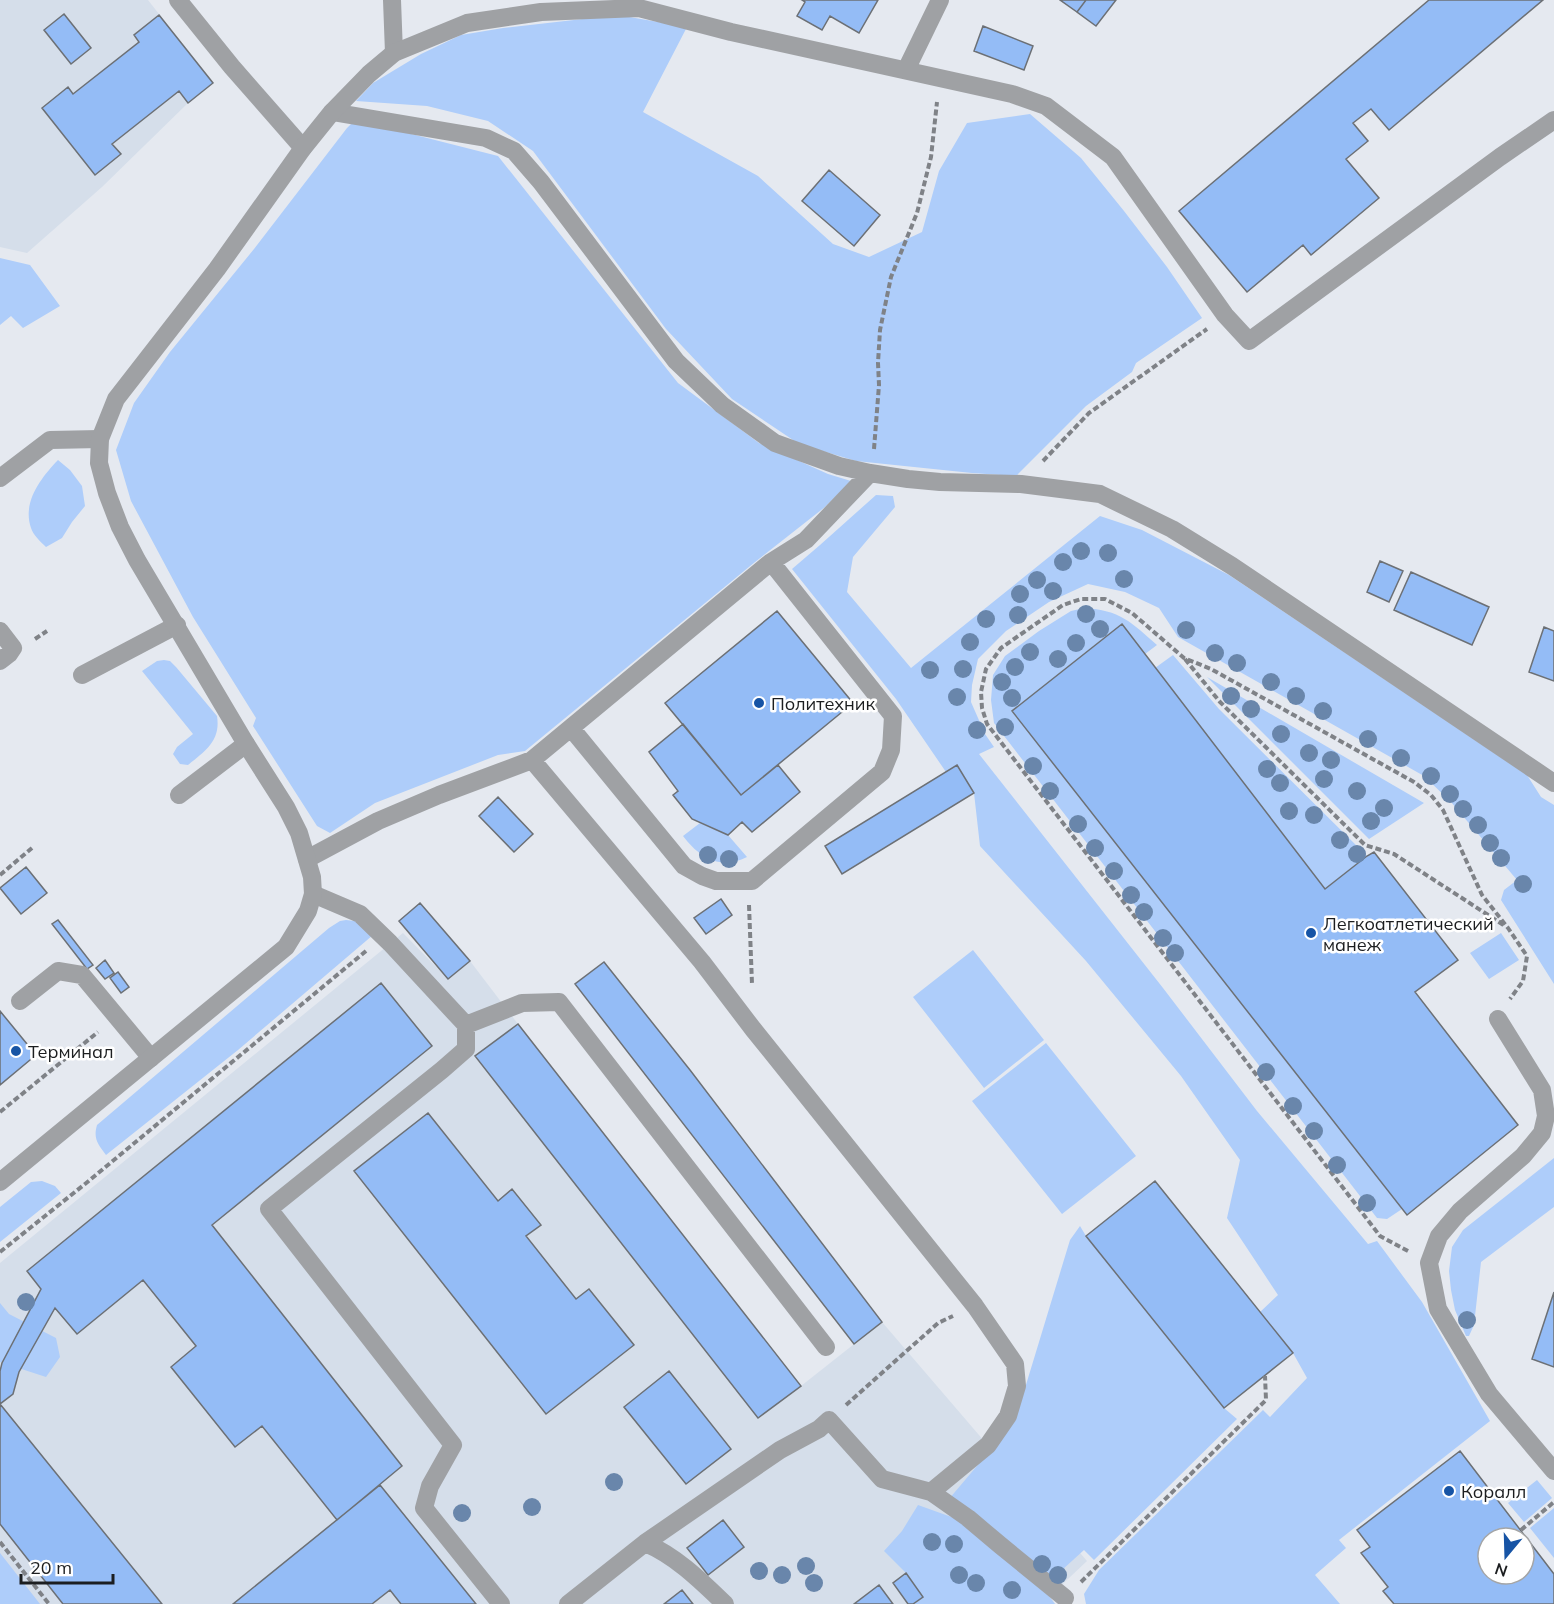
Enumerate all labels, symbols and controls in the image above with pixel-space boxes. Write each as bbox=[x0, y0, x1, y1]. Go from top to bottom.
place label: Политехник bbox=[771, 692, 876, 715]
marker: Политехник bbox=[752, 696, 766, 710]
place label: Легкоатлетический манеж bbox=[1323, 912, 1494, 956]
marker: Легкоатлетический манеж bbox=[1304, 926, 1318, 940]
place label: Терминал bbox=[28, 1040, 114, 1063]
marker: Терминал bbox=[9, 1044, 23, 1058]
place label: Коралл bbox=[1461, 1480, 1526, 1503]
marker: Коралл bbox=[1442, 1484, 1456, 1498]
north arrow bbox=[1476, 1526, 1536, 1586]
scale bar bbox=[21, 1547, 112, 1585]
text: 20 m bbox=[30, 1556, 72, 1579]
text: N bbox=[1492, 1559, 1510, 1582]

